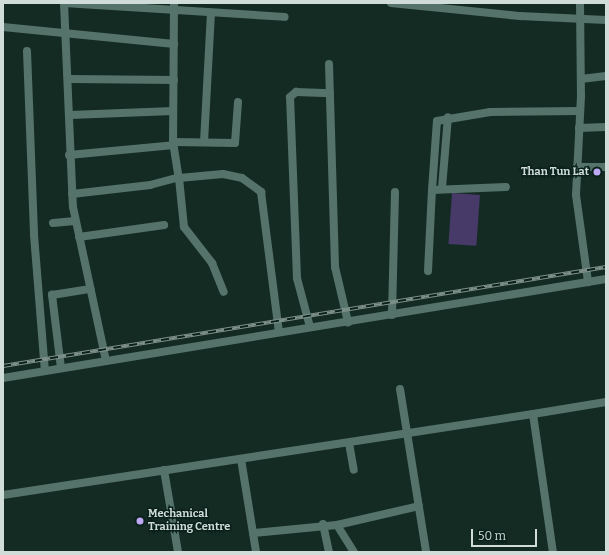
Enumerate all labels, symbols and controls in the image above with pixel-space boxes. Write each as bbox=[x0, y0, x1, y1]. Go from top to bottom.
place label: Than Tun Lat bbox=[521, 165, 589, 179]
marker: Than Tun Lat bbox=[592, 167, 602, 177]
place label: Mechanical Training Centre bbox=[148, 508, 230, 534]
marker: Mechanical Training Centre bbox=[135, 516, 145, 526]
scale bar bbox=[473, 521, 539, 547]
text: 50 m bbox=[478, 529, 506, 543]

